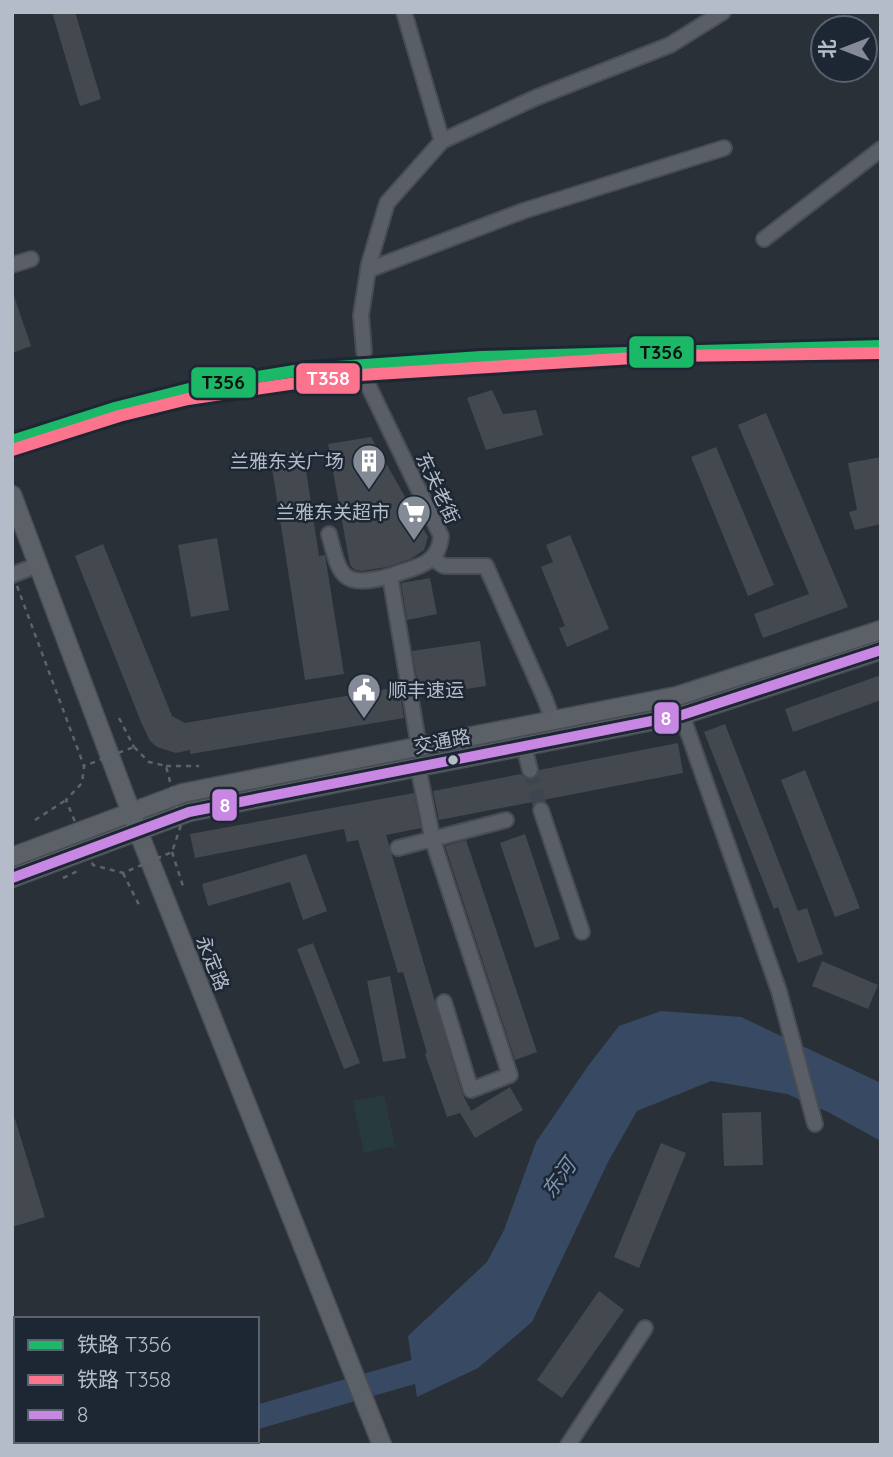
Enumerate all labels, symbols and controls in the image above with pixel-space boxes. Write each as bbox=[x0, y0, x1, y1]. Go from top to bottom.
north arrow bbox=[809, 14, 879, 84]
text: 北 bbox=[815, 39, 839, 59]
line badge: T356 bbox=[628, 335, 695, 369]
text: T356 bbox=[639, 340, 683, 364]
line badge: T358 bbox=[295, 362, 361, 395]
line badge: T356 bbox=[190, 366, 257, 399]
text: T358 bbox=[306, 366, 350, 390]
text: T356 bbox=[201, 370, 245, 394]
building icon: 兰雅东关广场 bbox=[350, 442, 388, 491]
street label: 东关老街 bbox=[411, 448, 465, 528]
place label: 兰雅东关广场 bbox=[230, 449, 344, 473]
supermarket icon: 兰雅东关超市 bbox=[395, 493, 433, 542]
place label: 兰雅东关超市 bbox=[276, 500, 390, 524]
public building icon: 顺丰速运 bbox=[345, 671, 383, 720]
place label: 顺丰速运 bbox=[388, 678, 464, 702]
line badge: 8 bbox=[653, 701, 680, 735]
text: 8 bbox=[661, 706, 671, 730]
street label: 交通路 bbox=[412, 724, 472, 758]
unlabelled marker bbox=[446, 753, 460, 767]
line badge: 8 bbox=[211, 788, 238, 822]
text: 8 bbox=[220, 793, 230, 817]
street label: 永定路 bbox=[191, 932, 235, 994]
water label: 东河 bbox=[535, 1150, 583, 1203]
legend bbox=[14, 1317, 259, 1443]
text: 铁路 T356 bbox=[77, 1331, 171, 1357]
text: 铁路 T358 bbox=[77, 1366, 171, 1392]
text: 8 bbox=[77, 1401, 88, 1427]

